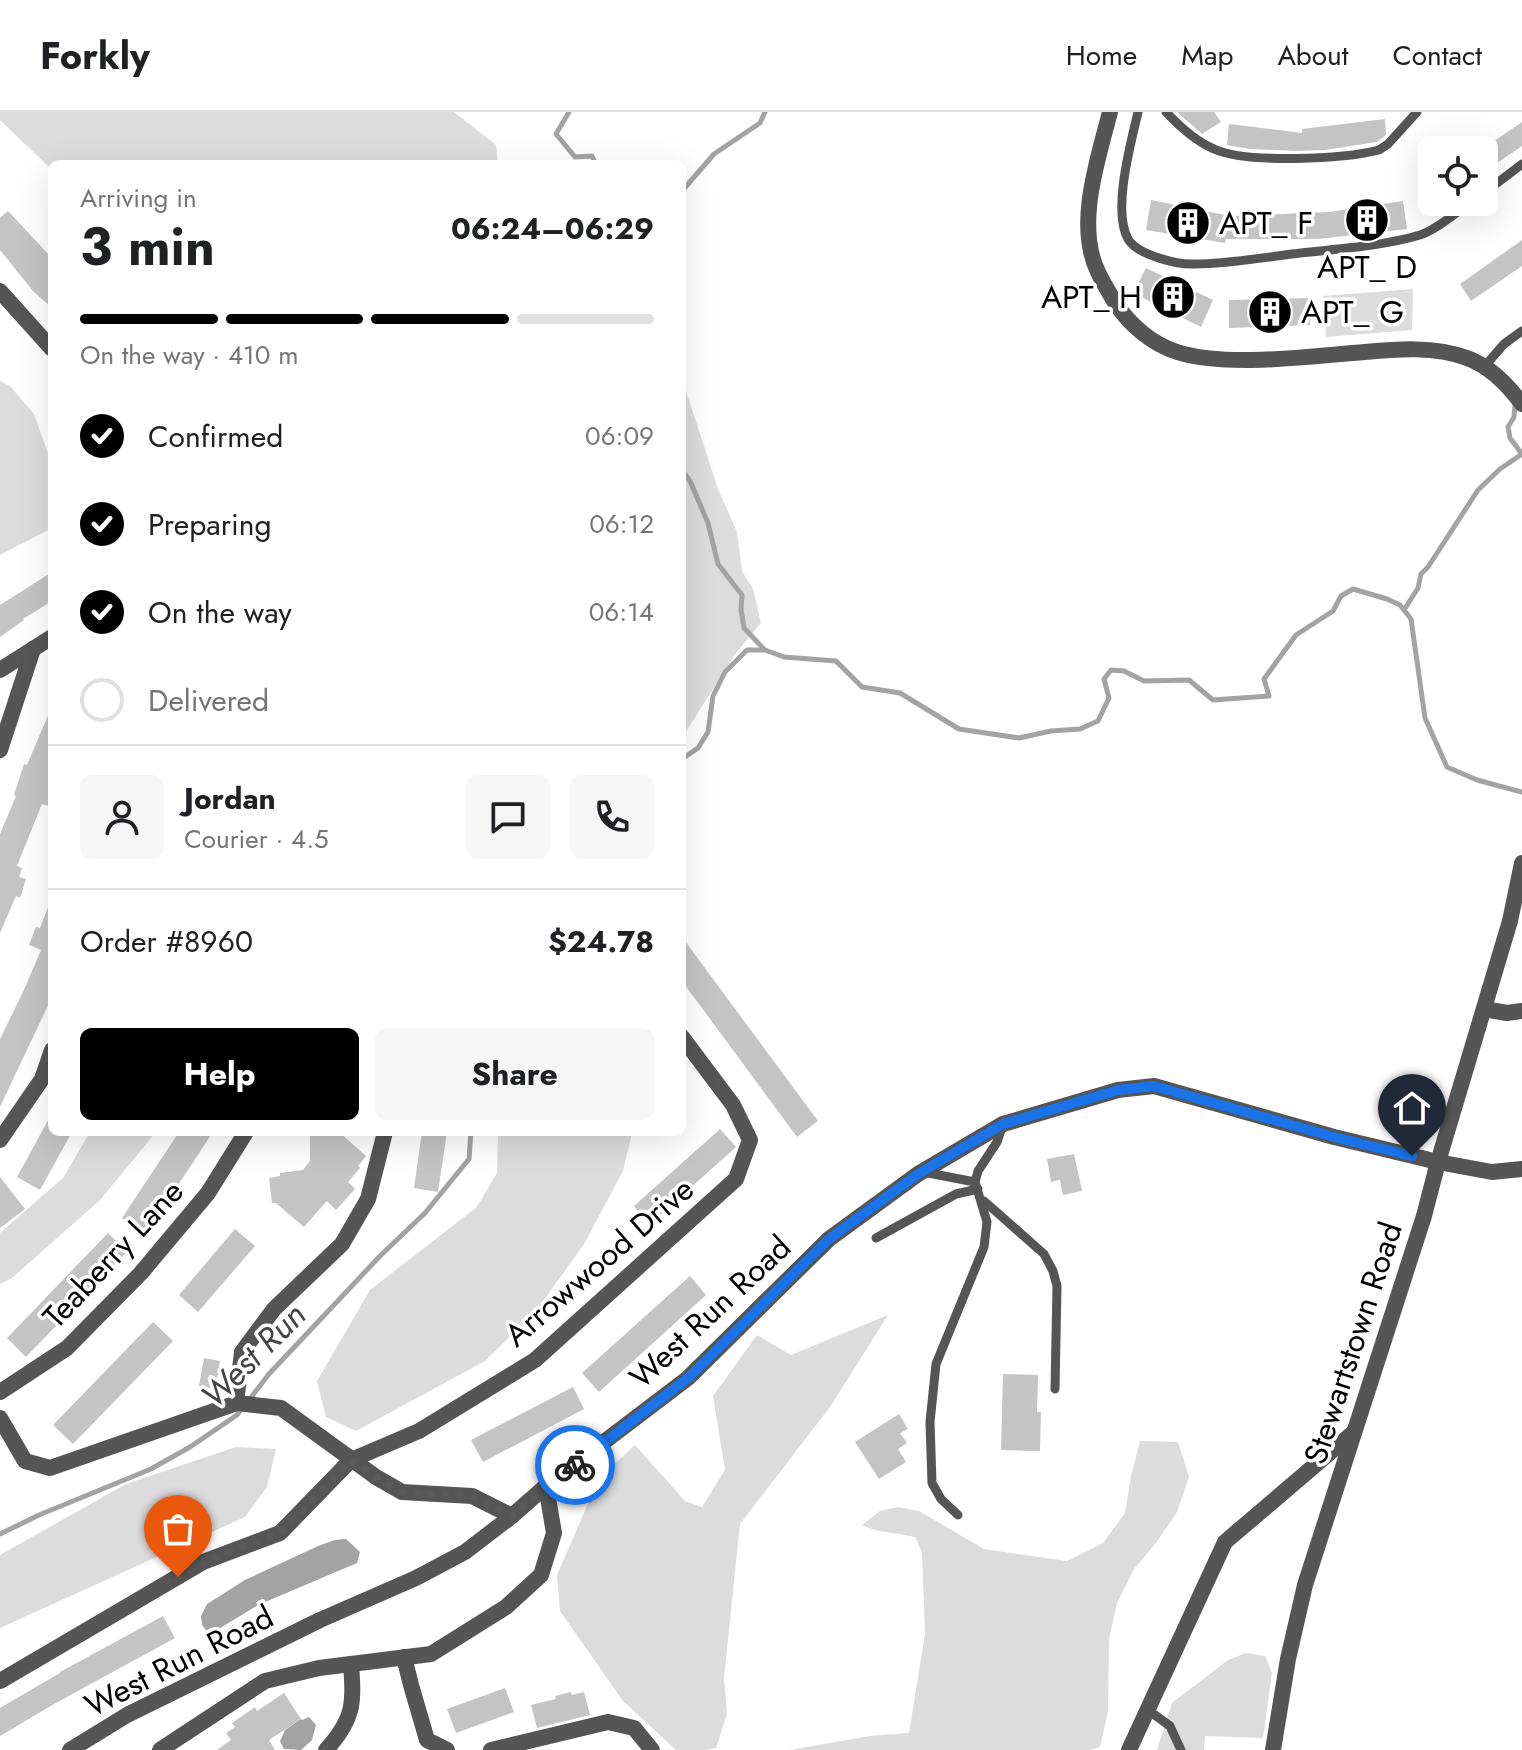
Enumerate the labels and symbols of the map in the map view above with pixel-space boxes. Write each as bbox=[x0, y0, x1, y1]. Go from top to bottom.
building icon: APT_ D bbox=[1343, 196, 1391, 244]
building icon: APT_ F bbox=[1164, 199, 1212, 247]
place label: APT_ F bbox=[1219, 200, 1313, 246]
place label: APT_ D bbox=[1317, 244, 1417, 290]
building icon: APT_ H bbox=[1149, 273, 1197, 321]
place label: APT_ H bbox=[1041, 274, 1142, 320]
building icon: APT_ G bbox=[1246, 288, 1294, 336]
place label: APT_ G bbox=[1301, 289, 1404, 335]
pin bbox=[1378, 1074, 1446, 1156]
street label: Arrowwood Drive bbox=[494, 1167, 704, 1357]
street label: Teaberry Lane bbox=[32, 1170, 194, 1338]
street label: Stewartstown Road bbox=[1292, 1216, 1414, 1470]
street label: West Run Road bbox=[619, 1225, 801, 1399]
water label: West Run bbox=[190, 1292, 317, 1419]
courier bbox=[535, 1425, 615, 1505]
pin bbox=[144, 1495, 212, 1577]
street label: West Run Road bbox=[77, 1594, 281, 1728]

